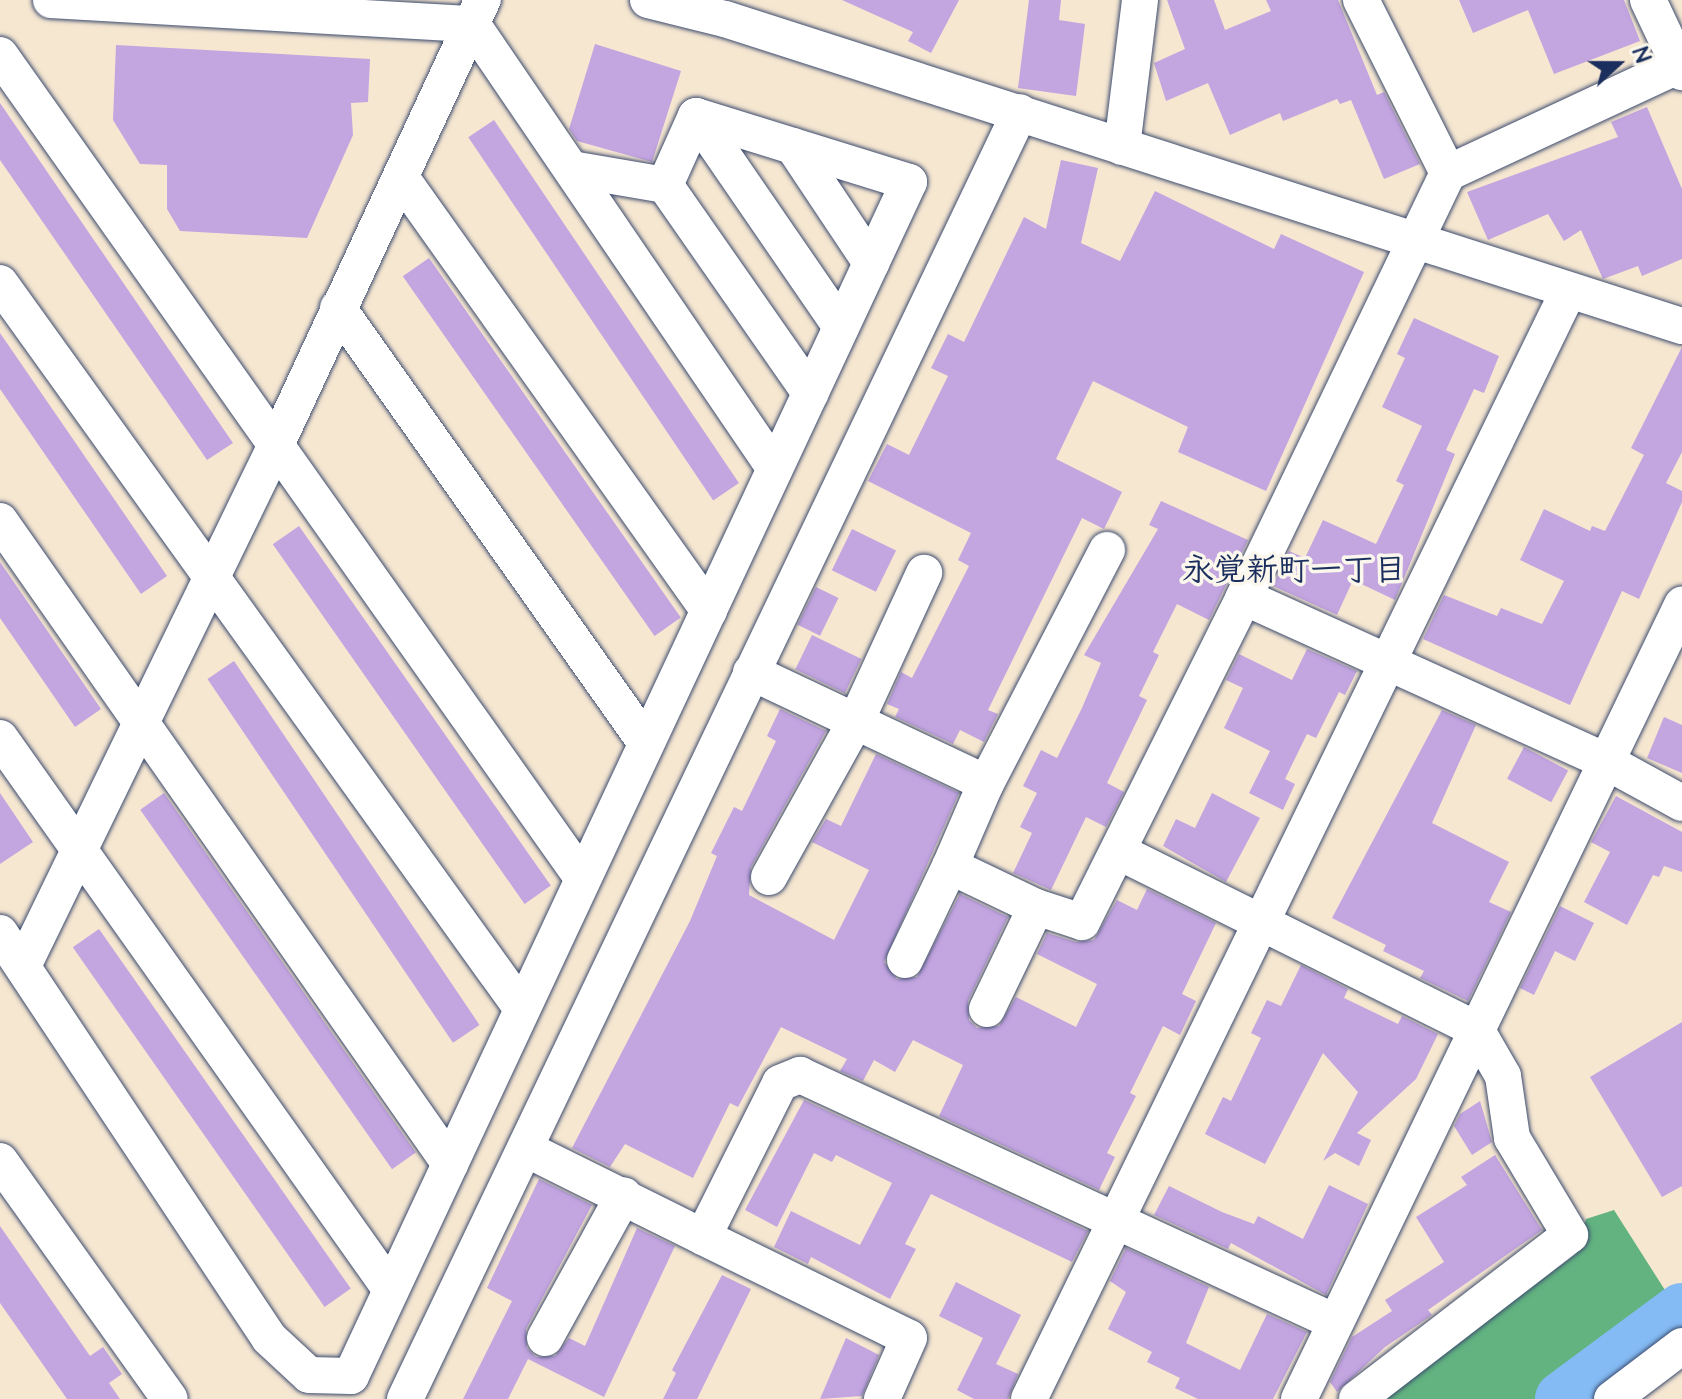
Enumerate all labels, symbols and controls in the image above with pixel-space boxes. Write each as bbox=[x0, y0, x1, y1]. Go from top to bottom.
north arrow bbox=[1578, 24, 1658, 104]
text: N bbox=[1624, 43, 1658, 67]
district label: 永覚新町一丁目 bbox=[1182, 552, 1406, 590]

